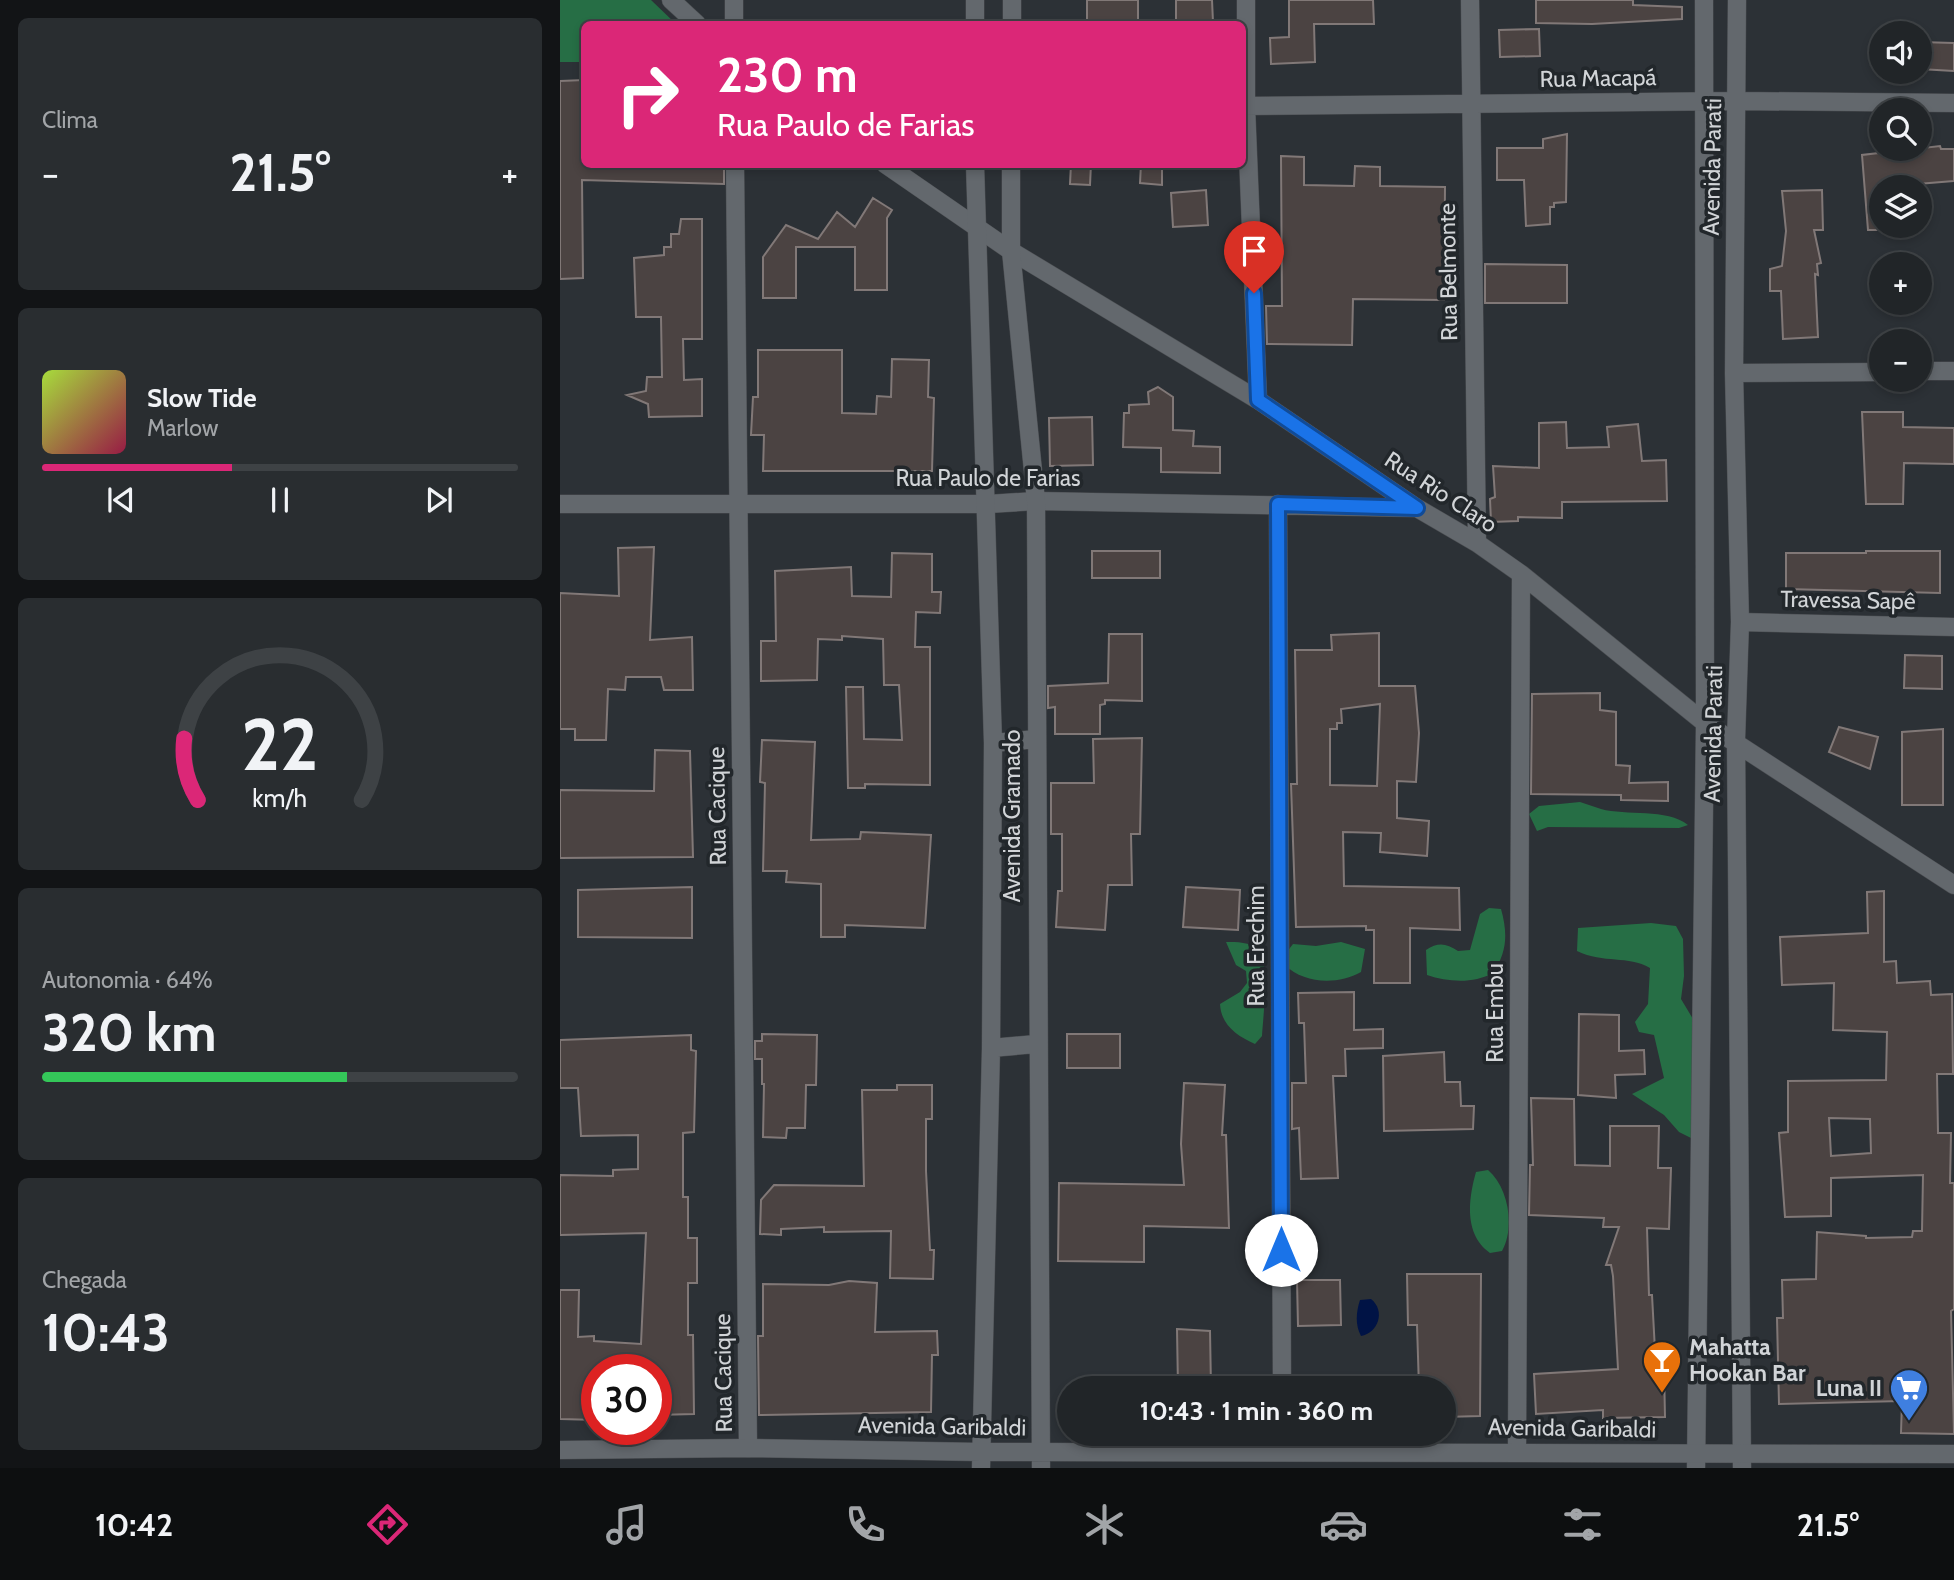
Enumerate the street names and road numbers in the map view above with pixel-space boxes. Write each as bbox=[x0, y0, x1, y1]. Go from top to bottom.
street label: Rua Macapá bbox=[1539, 63, 1657, 93]
street label: Avenida Parati bbox=[1697, 98, 1727, 236]
street label: Rua Belmonte bbox=[1433, 203, 1463, 341]
street label: Rua Rio Claro bbox=[1379, 445, 1503, 539]
street label: Rua Paulo de Farias bbox=[895, 464, 1081, 492]
street label: Travessa Sapê bbox=[1780, 585, 1916, 615]
street label: Avenida Parati bbox=[1698, 665, 1728, 803]
street label: Avenida Gramado bbox=[998, 729, 1026, 903]
street label: Rua Cacique bbox=[702, 746, 732, 866]
street label: Rua Erechim bbox=[1242, 885, 1270, 1007]
street label: Rua Embu bbox=[1481, 963, 1509, 1063]
street label: Rua Cacique bbox=[708, 1313, 738, 1433]
street label: Avenida Garibaldi bbox=[858, 1411, 1026, 1441]
street label: Avenida Garibaldi bbox=[1488, 1413, 1656, 1443]

